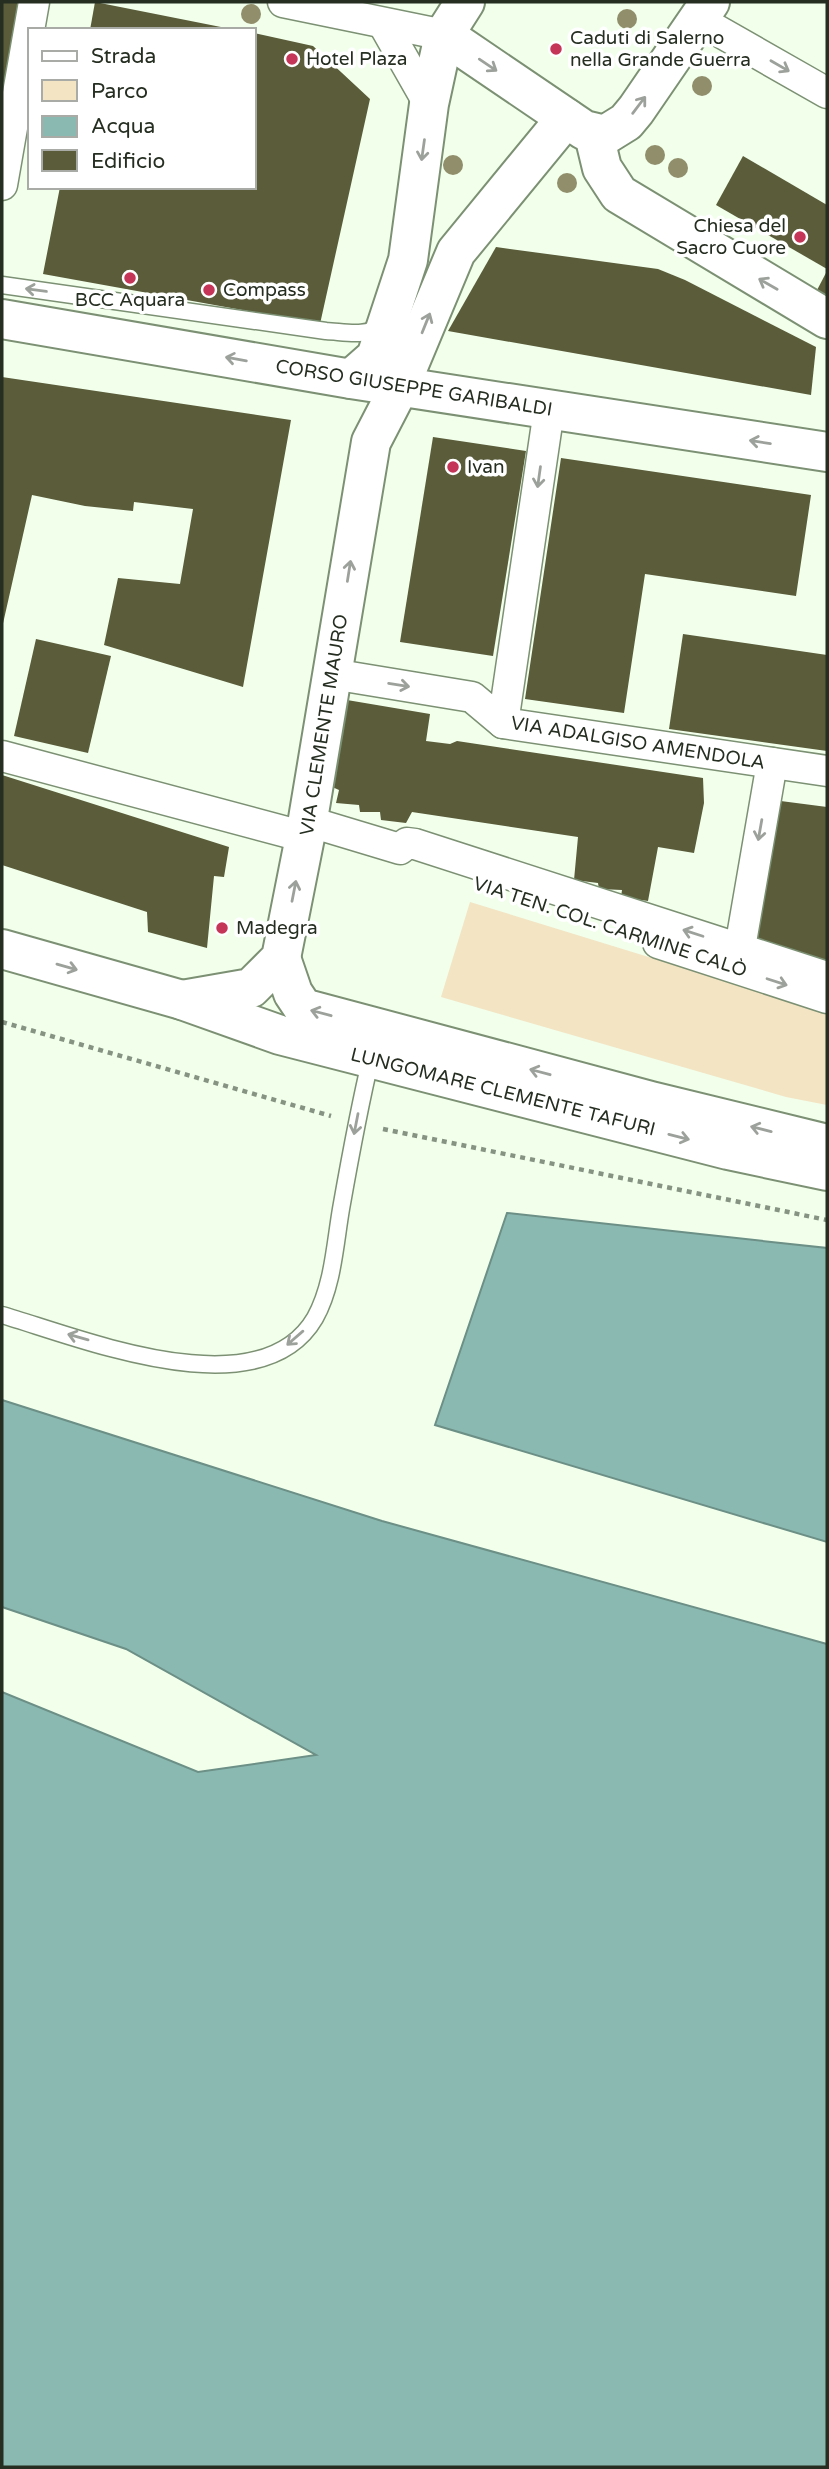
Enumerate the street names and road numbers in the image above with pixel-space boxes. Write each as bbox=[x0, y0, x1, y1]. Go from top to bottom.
street label: CORSO GIUSEPPE GARIBALDI bbox=[274, 355, 554, 421]
street label: VIA CLEMENTE MAURO bbox=[296, 613, 352, 837]
street label: VIA ADALGISO AMENDOLA bbox=[509, 712, 767, 774]
street label: VIA TEN. COL. CARMINE CALÒ bbox=[470, 871, 750, 982]
street label: LUNGOMARE CLEMENTE TAFURI bbox=[348, 1043, 658, 1141]

